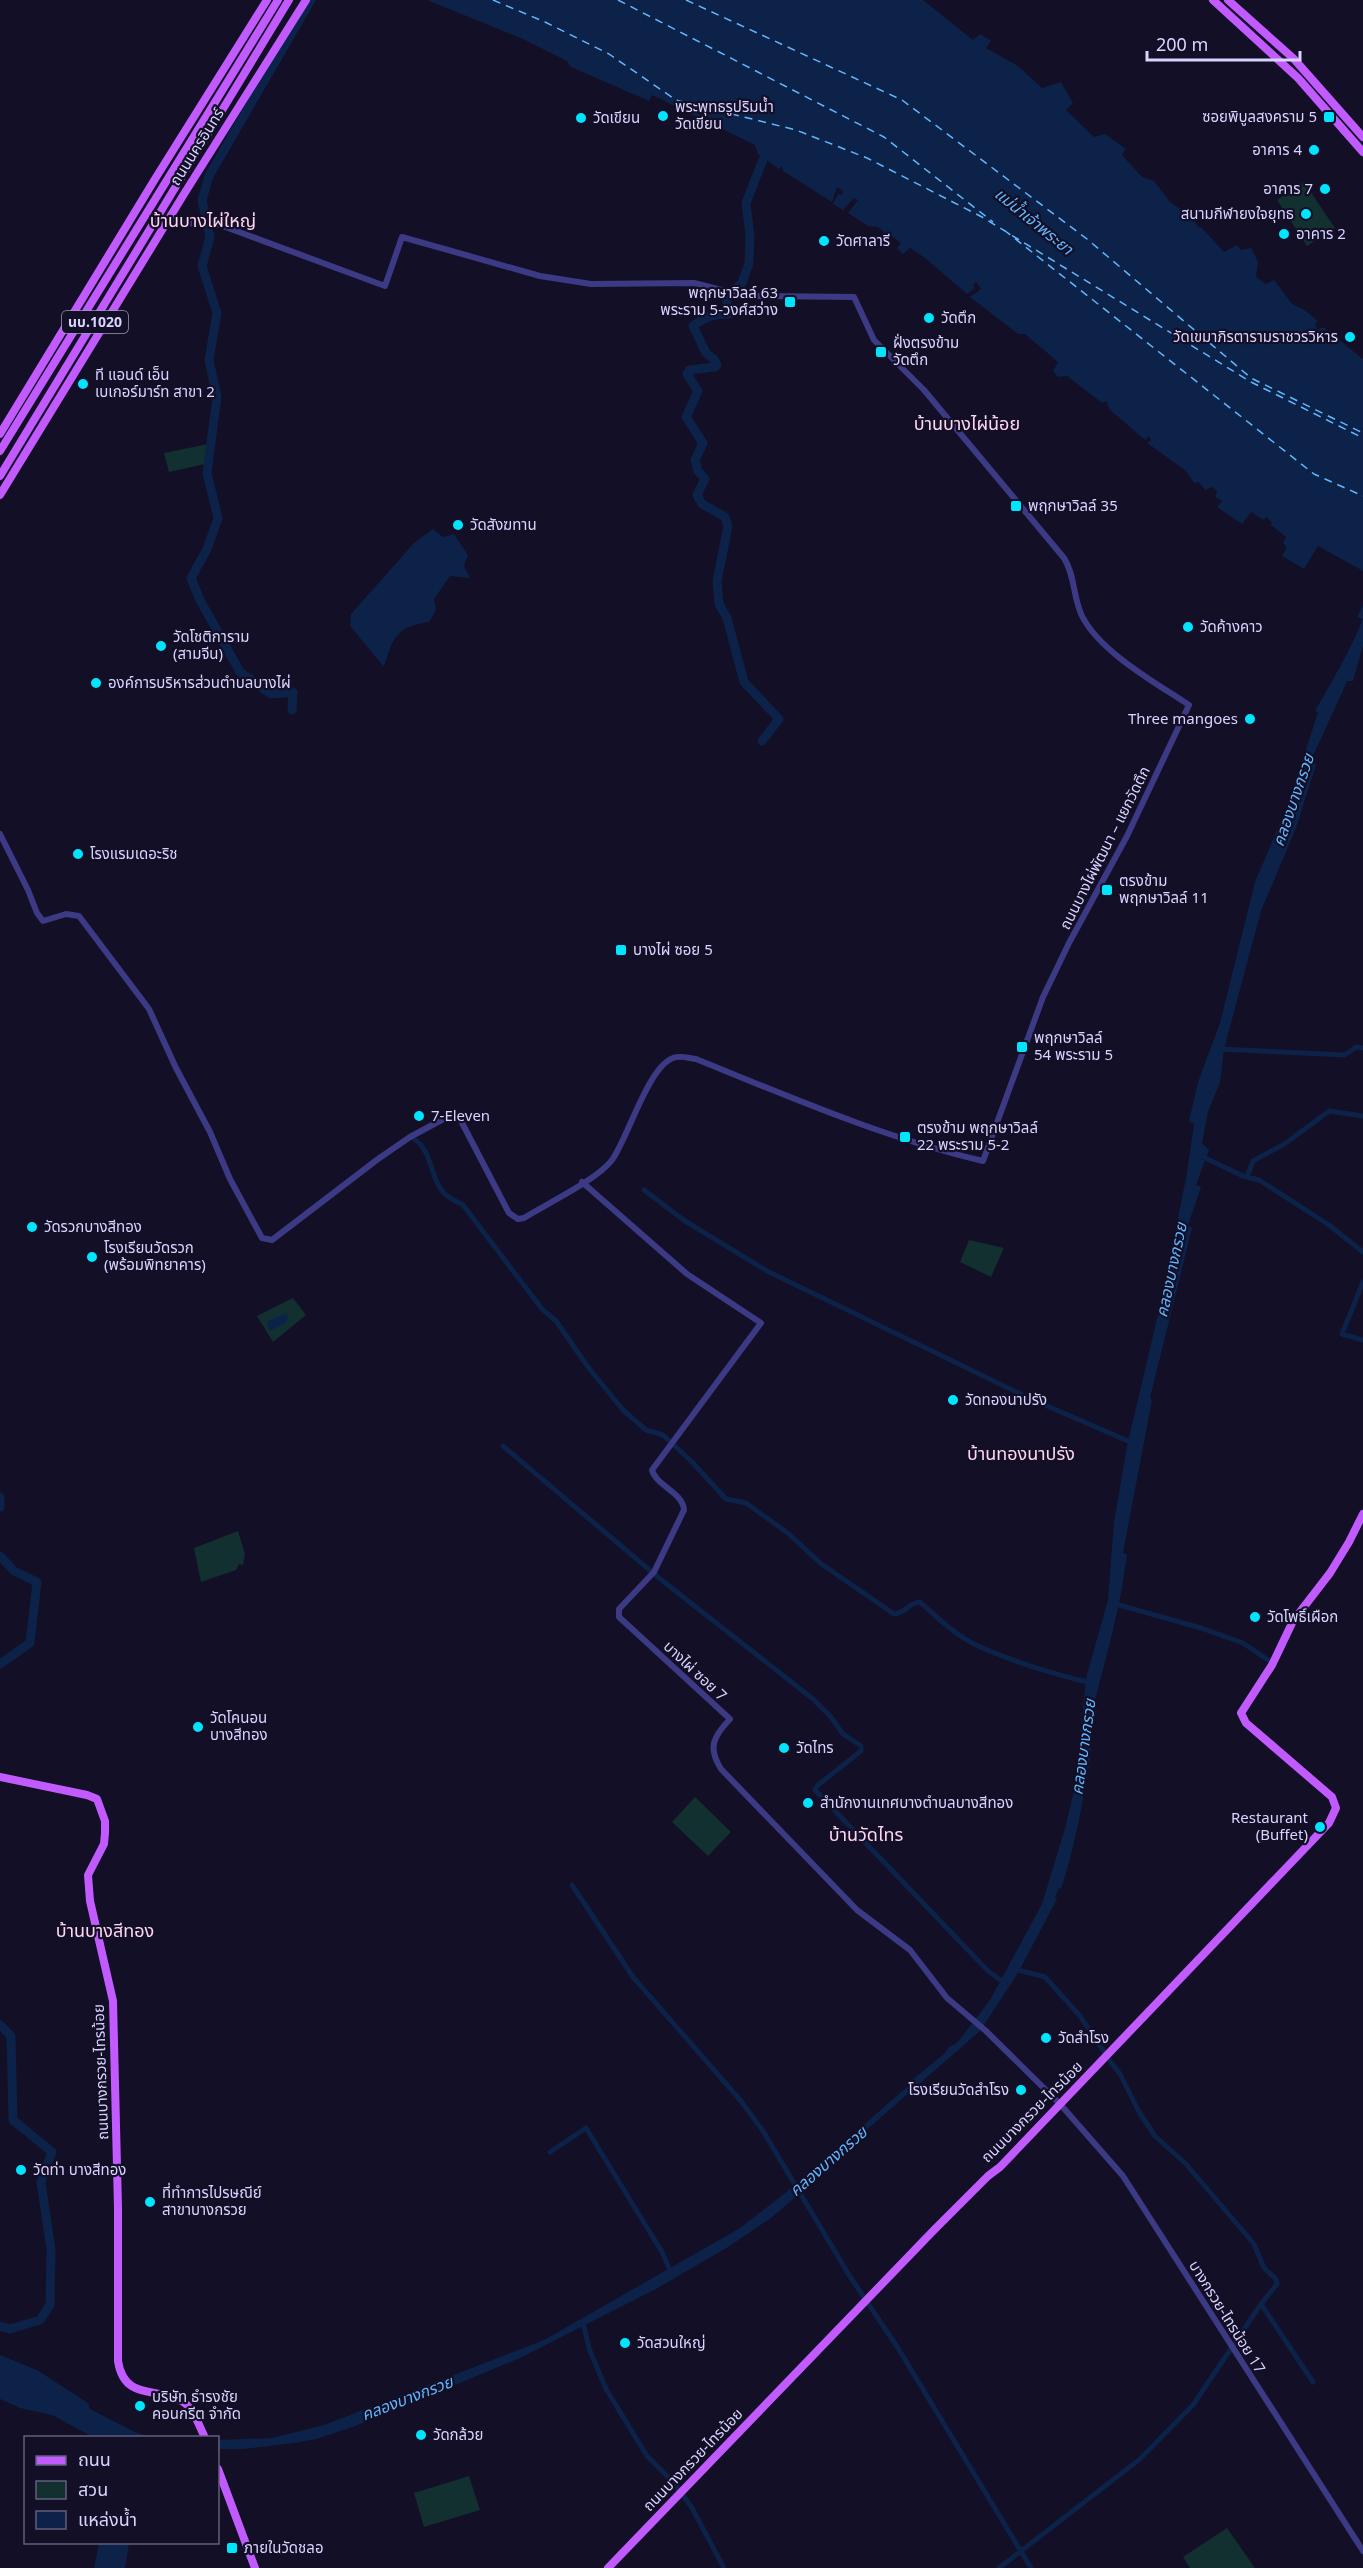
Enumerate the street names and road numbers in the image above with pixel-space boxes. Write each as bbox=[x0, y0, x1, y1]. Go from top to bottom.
street label: ถนนนครอินทร์ bbox=[165, 103, 228, 189]
road number: นบ.1020 bbox=[62, 311, 128, 333]
street label: ถนนบางไผ่พัฒนา – แยกวัดตึก bbox=[1054, 763, 1154, 933]
street label: บางไผ่ ซอย 7 bbox=[660, 1636, 732, 1705]
street label: ถนนบางกรวย-ไทรน้อย bbox=[88, 2004, 112, 2140]
street label: ถนนบางกรวย-ไทรน้อย bbox=[976, 2056, 1086, 2166]
street label: บางกรวย-ไทรน้อย 17 bbox=[1185, 2256, 1271, 2377]
street label: ถนนบางกรวย-ไทรน้อย bbox=[638, 2404, 747, 2515]

